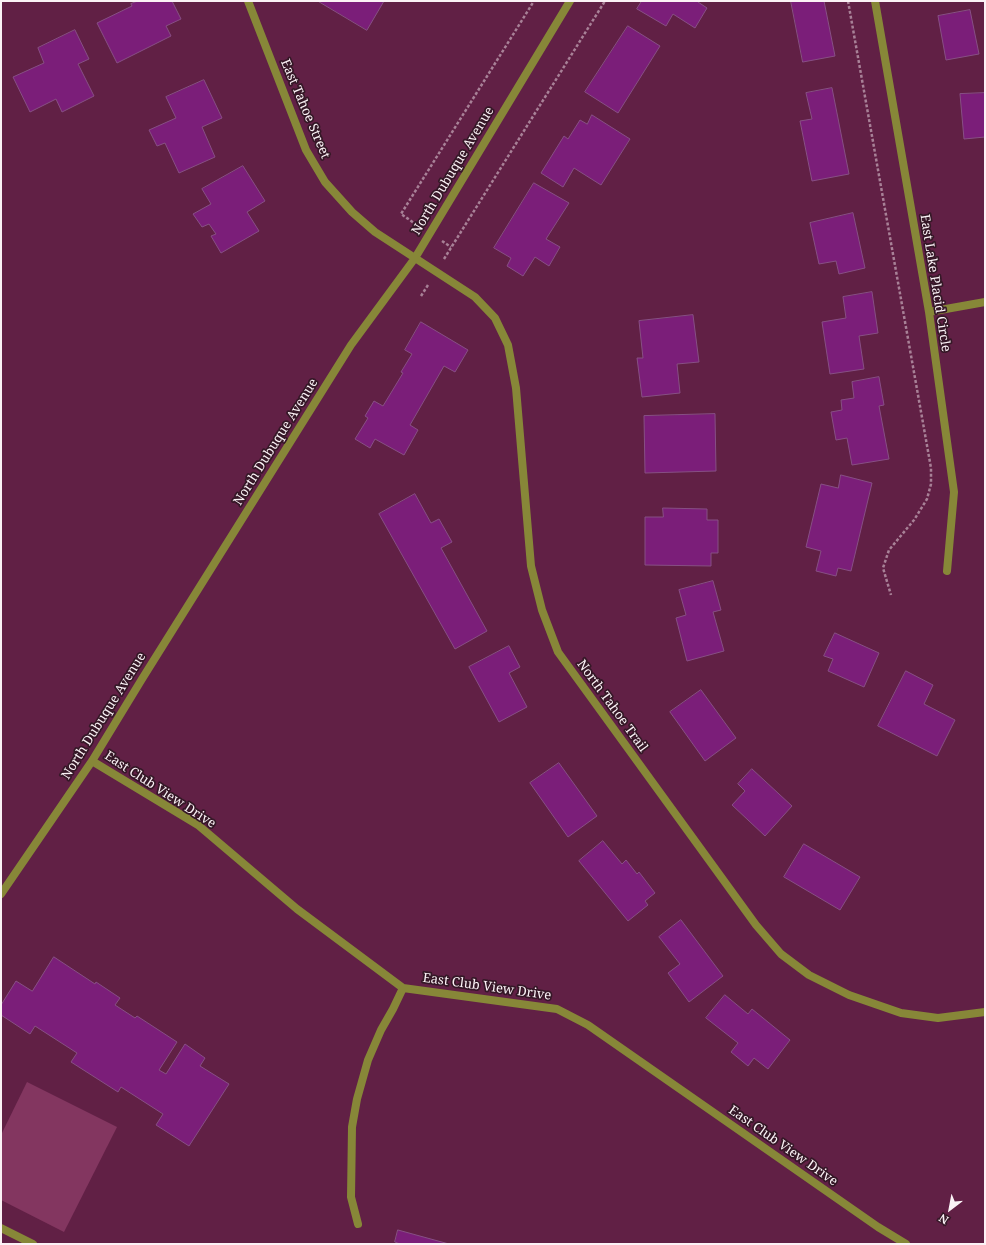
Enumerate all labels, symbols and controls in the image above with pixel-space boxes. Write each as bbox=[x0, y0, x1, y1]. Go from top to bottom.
street label: East Tahoe Street bbox=[277, 57, 333, 161]
street label: North Dubuque Avenue bbox=[409, 104, 497, 238]
street label: East Lake Placid Circle bbox=[916, 213, 954, 353]
street label: North Dubuque Avenue bbox=[231, 376, 321, 508]
street label: North Dubuque Avenue bbox=[59, 650, 149, 782]
street label: North Tahoe Trail bbox=[573, 657, 651, 755]
street label: East Club View Drive bbox=[101, 748, 219, 832]
street label: East Club View Drive bbox=[422, 970, 552, 1004]
street label: East Club View Drive bbox=[725, 1102, 841, 1190]
north arrow bbox=[930, 1189, 970, 1229]
text: N bbox=[936, 1211, 951, 1228]

